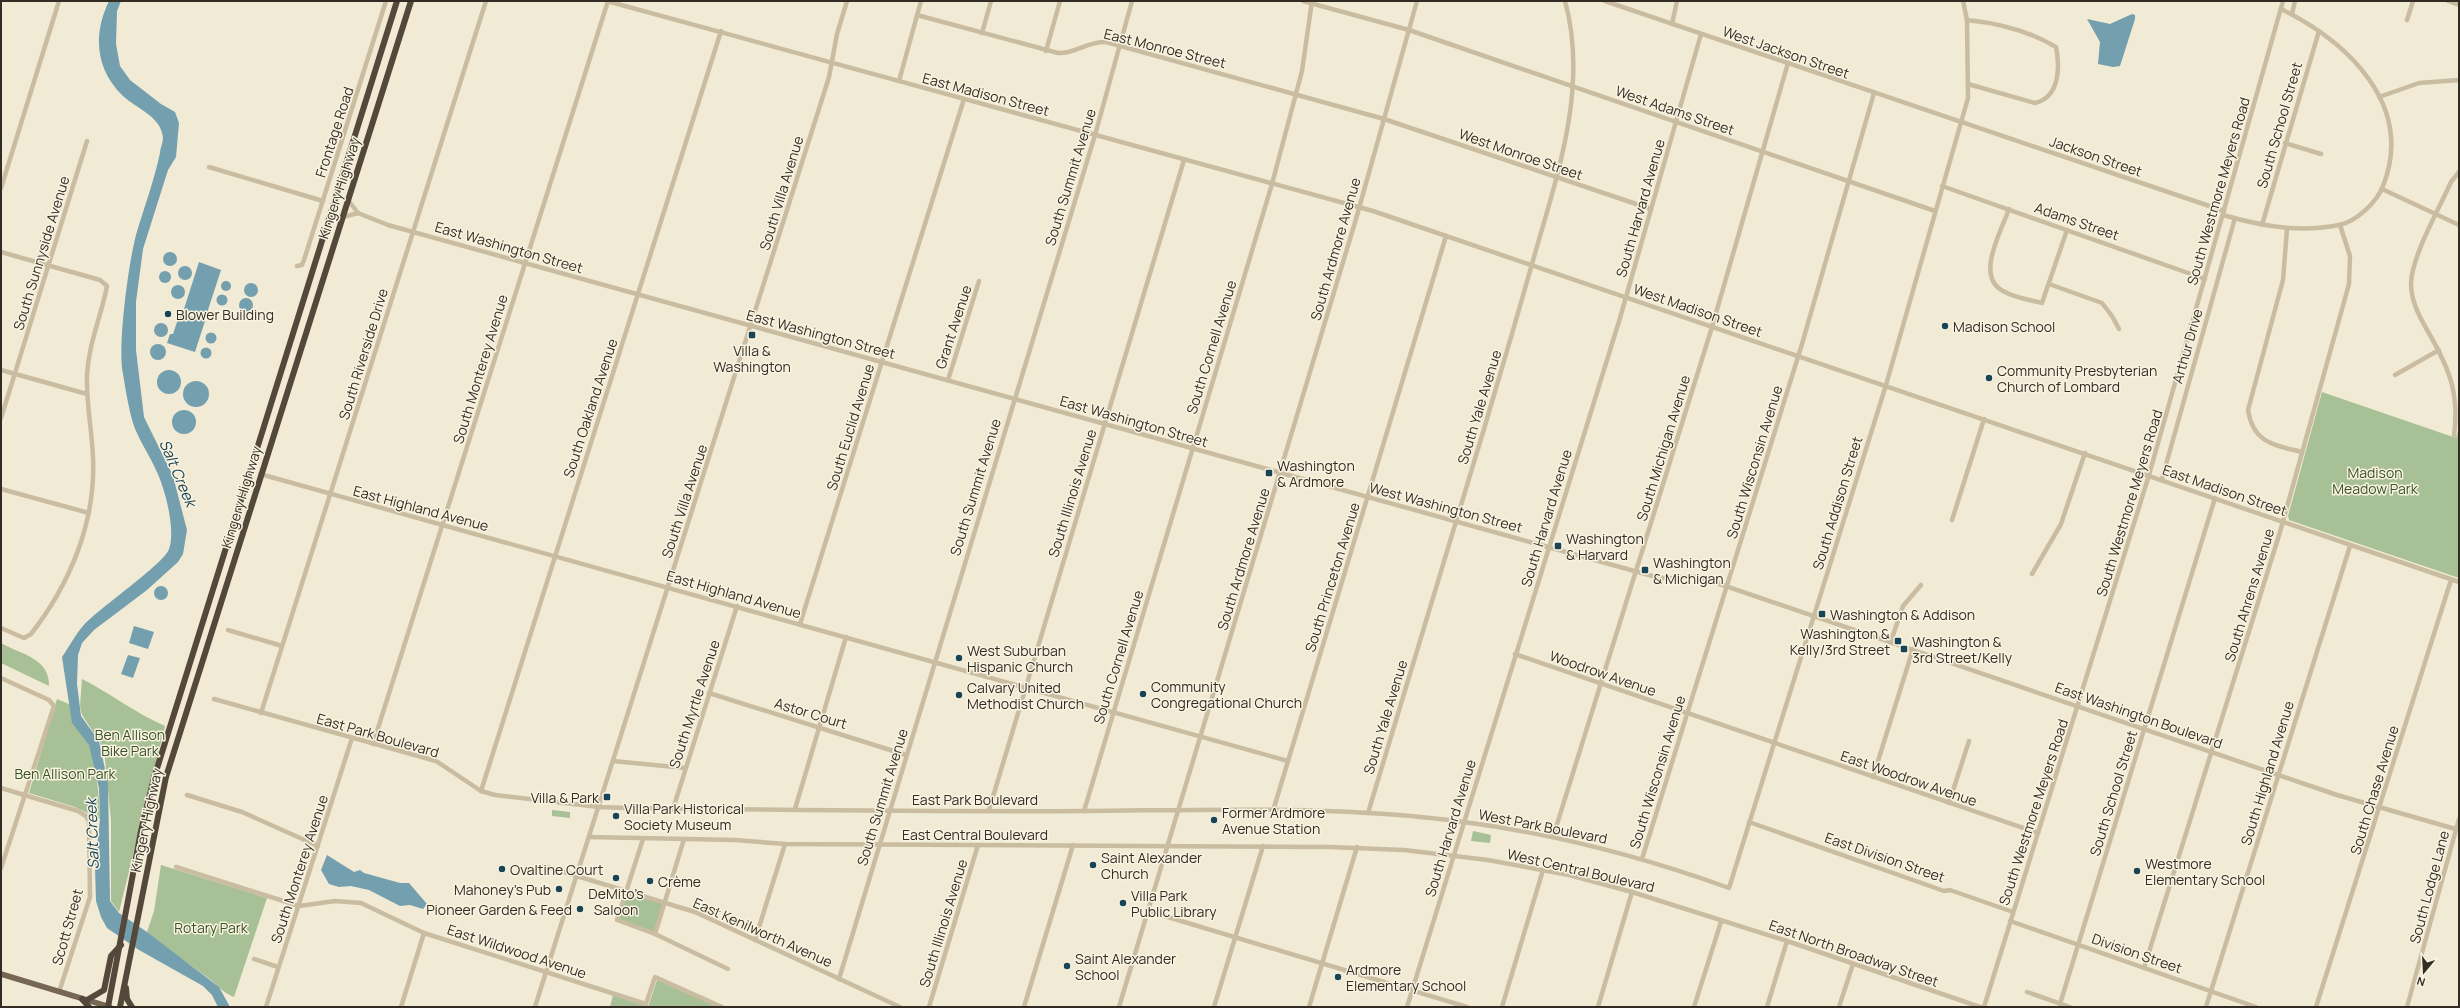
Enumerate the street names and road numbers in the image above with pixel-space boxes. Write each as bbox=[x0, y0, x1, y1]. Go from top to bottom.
street label: West Jackson Street bbox=[1720, 21, 1852, 83]
street label: East Monroe Street bbox=[1102, 24, 1228, 72]
street label: South School Street bbox=[2252, 59, 2306, 190]
street label: East Madison Street bbox=[921, 68, 1052, 120]
street label: West Adams Street bbox=[1613, 81, 1737, 139]
street label: Frontage Road bbox=[310, 84, 358, 180]
street label: South Westmore Meyers Road bbox=[2182, 95, 2254, 287]
street label: South Summit Avenue bbox=[1040, 106, 1100, 248]
street label: West Monroe Street bbox=[1457, 124, 1586, 184]
street label: Jackson Street bbox=[2047, 131, 2145, 181]
street label: Kingery Highway bbox=[314, 134, 365, 241]
street label: South Villa Avenue bbox=[755, 134, 807, 252]
street label: South Harvard Avenue bbox=[1611, 137, 1669, 279]
street label: South Sunnyside Avenue bbox=[8, 173, 74, 333]
street label: South Ardmore Avenue bbox=[1305, 175, 1365, 323]
street label: Adams Street bbox=[2032, 198, 2122, 244]
street label: East Washington Street bbox=[433, 217, 586, 277]
street label: South Cornell Avenue bbox=[1182, 278, 1240, 416]
street label: West Madison Street bbox=[1631, 279, 1765, 341]
street label: Grant Avenue bbox=[931, 283, 975, 371]
street label: South Riverside Drive bbox=[334, 286, 392, 422]
street label: South Monterey Avenue bbox=[448, 292, 512, 446]
street label: East Washington Street bbox=[745, 305, 898, 363]
street label: Arthur Drive bbox=[2167, 307, 2207, 385]
street label: South Oakland Avenue bbox=[559, 336, 621, 480]
street label: South Yale Avenue bbox=[1453, 348, 1505, 466]
street label: South Euclid Avenue bbox=[822, 361, 878, 493]
street label: South Michigan Avenue bbox=[1632, 373, 1694, 523]
street label: South Wisconsin Avenue bbox=[1722, 383, 1786, 541]
street label: East Washington Street bbox=[1058, 391, 1211, 451]
street label: South Westmore Meyers Road bbox=[2091, 407, 2167, 599]
street label: South Summit Avenue bbox=[945, 416, 1005, 558]
street label: South Illinois Avenue bbox=[1043, 427, 1101, 559]
street label: South Addison Street bbox=[1808, 434, 1866, 572]
street label: South Villa Avenue bbox=[657, 442, 711, 560]
street label: Kingery Highway bbox=[216, 443, 266, 550]
street label: South Harvard Avenue bbox=[1516, 447, 1576, 589]
street label: East Madison Street bbox=[2160, 460, 2290, 520]
street label: West Washington Street bbox=[1367, 477, 1525, 537]
street label: East Highland Avenue bbox=[351, 481, 491, 535]
street label: South Ardmore Avenue bbox=[1212, 485, 1274, 633]
street label: South Princeton Avenue bbox=[1300, 500, 1364, 654]
street label: South Ahrens Avenue bbox=[2220, 526, 2278, 664]
street label: East Highland Avenue bbox=[664, 566, 804, 622]
street label: South Cornell Avenue bbox=[1089, 588, 1147, 726]
street label: South Myrtle Avenue bbox=[664, 637, 724, 771]
street label: Woodrow Avenue bbox=[1547, 646, 1659, 700]
street label: South Yale Avenue bbox=[1359, 658, 1411, 776]
street label: East Washington Boulevard bbox=[2053, 677, 2225, 753]
street label: Astor Court bbox=[772, 693, 850, 733]
street label: South Wisconsin Avenue bbox=[1625, 693, 1689, 851]
street label: South Highland Avenue bbox=[2236, 699, 2298, 847]
street label: East Park Boulevard bbox=[315, 708, 441, 762]
street label: South Westmore Meyers Road bbox=[1994, 717, 2072, 907]
street label: South Chase Avenue bbox=[2345, 723, 2403, 857]
street label: South Summit Avenue bbox=[852, 726, 912, 868]
street label: South School Street bbox=[2085, 728, 2141, 858]
street label: East Woodrow Avenue bbox=[1838, 746, 1980, 810]
street label: South Harvard Avenue bbox=[1420, 757, 1480, 899]
street label: Kingery Highway bbox=[126, 766, 166, 874]
street label: East Park Boulevard bbox=[912, 790, 1038, 809]
street label: South Monterey Avenue bbox=[266, 792, 332, 946]
street label: West Park Boulevard bbox=[1477, 804, 1609, 848]
street label: East Central Boulevard bbox=[902, 825, 1048, 844]
street label: East Division Street bbox=[1822, 828, 1948, 887]
street label: South Lodge Lane bbox=[2405, 828, 2453, 946]
street label: West Central Boulevard bbox=[1505, 844, 1657, 896]
street label: South Illinois Avenue bbox=[914, 857, 972, 989]
street label: Scott Street bbox=[47, 886, 87, 967]
street label: East Kenilworth Avenue bbox=[690, 893, 836, 971]
street label: East North Broadway Street bbox=[1767, 915, 1942, 991]
street label: East Wildwood Avenue bbox=[445, 920, 589, 982]
street label: Division Street bbox=[2089, 929, 2185, 977]

